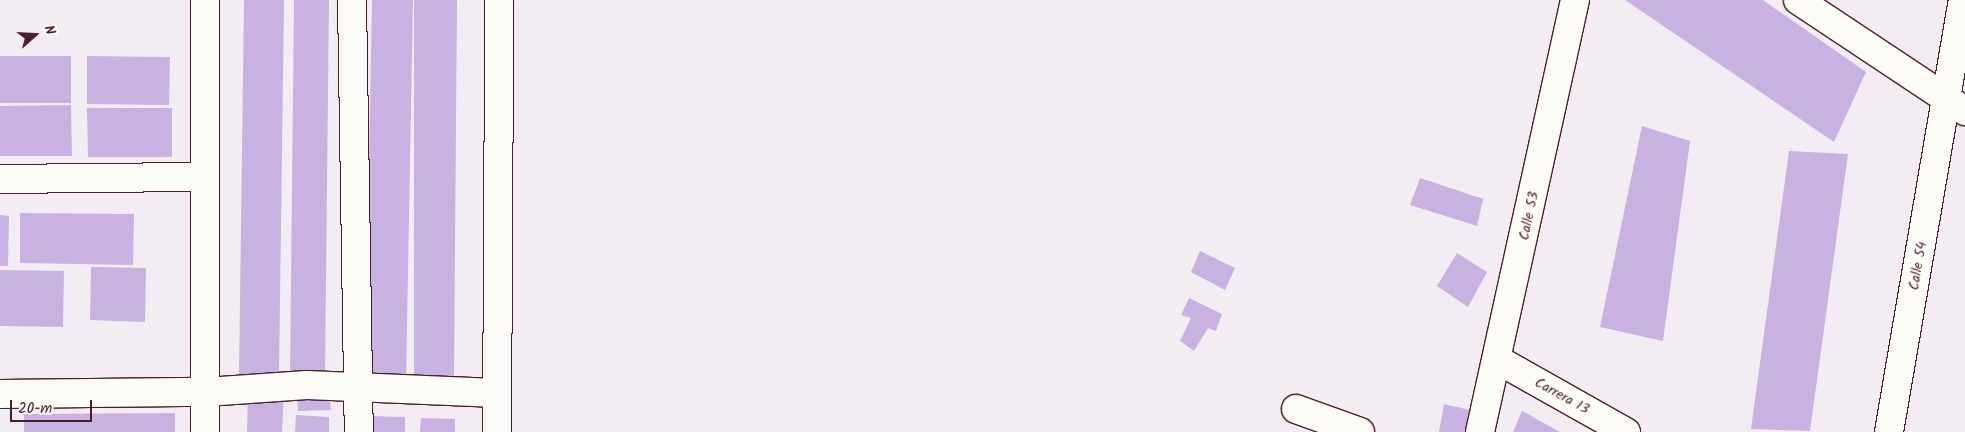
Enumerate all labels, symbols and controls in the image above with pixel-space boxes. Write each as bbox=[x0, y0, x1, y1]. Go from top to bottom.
north arrow bbox=[10, 10, 60, 60]
text: N bbox=[37, 22, 61, 38]
street label: Calle 53 bbox=[1516, 190, 1542, 242]
street label: Calle 54 bbox=[1905, 240, 1931, 292]
street label: Carrera 13 bbox=[1532, 374, 1592, 418]
scale bar bbox=[12, 390, 95, 422]
text: 20 m bbox=[18, 397, 52, 421]

